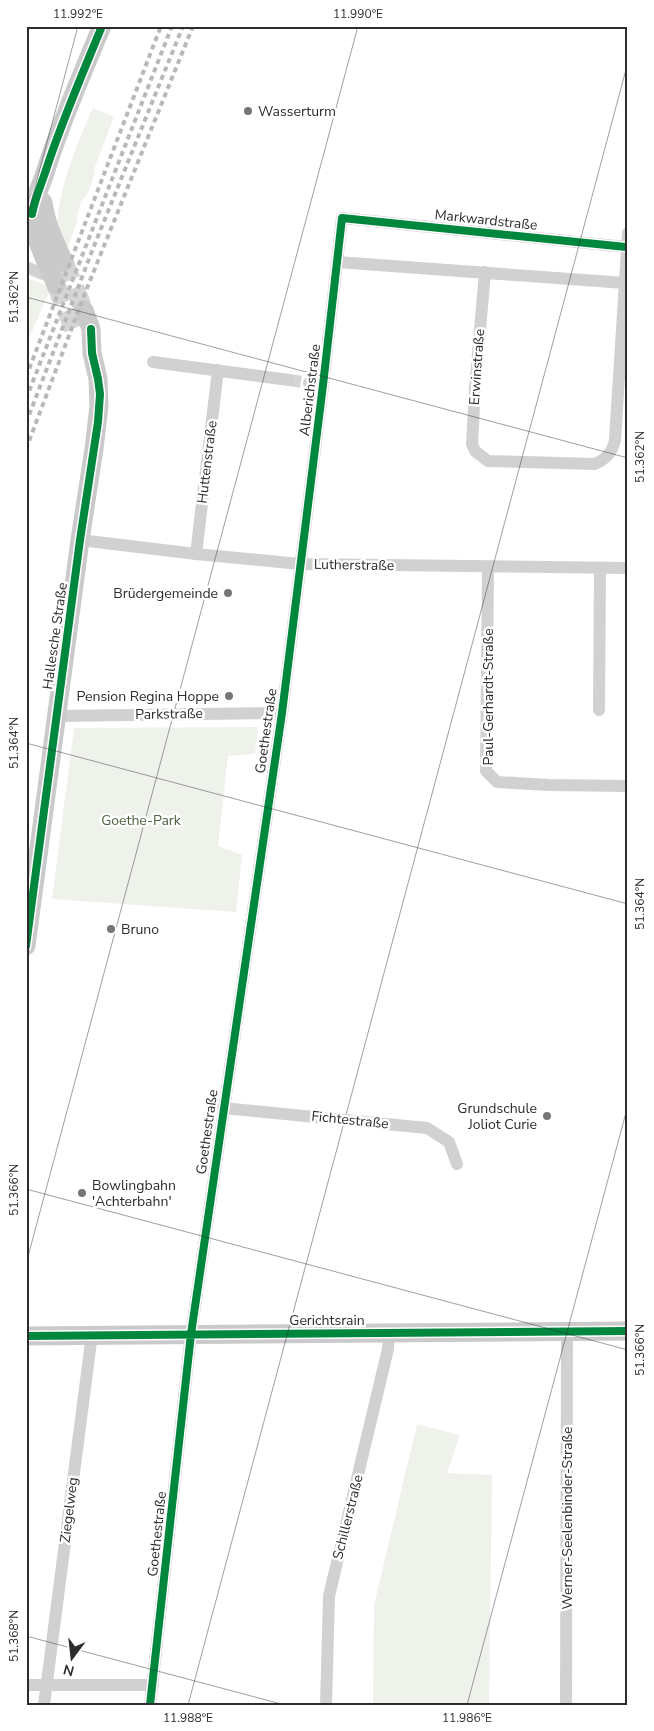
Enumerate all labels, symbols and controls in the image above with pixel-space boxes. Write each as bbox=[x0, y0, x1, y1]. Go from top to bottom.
text: 11.992°E bbox=[53, 6, 103, 22]
text: 11.990°E bbox=[333, 6, 383, 22]
place label: Wasserturm bbox=[258, 102, 336, 121]
marker: Wasserturm bbox=[242, 105, 254, 117]
street label: Markwardstraße bbox=[434, 205, 538, 235]
text: 51.362°N bbox=[6, 271, 22, 323]
street label: Erwinstraße bbox=[465, 328, 489, 406]
street label: Alberichstraße bbox=[295, 343, 325, 437]
street label: Huttenstraße bbox=[192, 419, 222, 505]
text: 51.362°N bbox=[632, 431, 648, 483]
street label: Lutherstraße bbox=[314, 555, 394, 575]
street label: Hallesche Straße bbox=[38, 581, 72, 691]
place label: Brüdergemeinde bbox=[113, 584, 218, 603]
marker: Brüdergemeinde bbox=[222, 587, 234, 599]
street label: Paul-Gerhardt-Straße bbox=[479, 628, 498, 766]
place label: Pension Regina Hoppe bbox=[76, 687, 219, 706]
street label: Goethestraße bbox=[251, 687, 281, 775]
marker: Pension Regina Hoppe bbox=[223, 690, 235, 702]
street label: Parkstraße bbox=[135, 704, 203, 724]
text: 51.364°N bbox=[6, 717, 22, 769]
park label: Goethe-Park bbox=[101, 811, 182, 830]
text: 51.364°N bbox=[632, 878, 648, 930]
place label: Bruno bbox=[121, 920, 159, 939]
marker: Bruno bbox=[105, 923, 117, 935]
street label: Goethestraße bbox=[192, 1088, 222, 1176]
place label: Grundschule Joliot Curie bbox=[457, 1099, 537, 1134]
street label: Fichtestraße bbox=[310, 1106, 390, 1134]
marker: Grundschule Joliot Curie bbox=[541, 1110, 553, 1122]
text: 51.366°N bbox=[6, 1164, 22, 1216]
place label: Bowlingbahn 'Achterbahn' bbox=[92, 1176, 176, 1211]
marker: Bowlingbahn 'Achterbahn' bbox=[76, 1187, 88, 1199]
street label: Gerichtsrain bbox=[289, 1311, 365, 1330]
text: 51.366°N bbox=[632, 1324, 648, 1376]
street label: Werner-Seelenbinder-Straße bbox=[558, 1426, 577, 1610]
street label: Schillerstraße bbox=[328, 1473, 368, 1561]
street label: Ziegelweg bbox=[56, 1476, 82, 1544]
street label: Goethestraße bbox=[143, 1490, 171, 1578]
text: 51.368°N bbox=[6, 1610, 22, 1662]
north arrow bbox=[48, 1634, 98, 1684]
text: N bbox=[61, 1660, 76, 1681]
text: 11.988°E bbox=[163, 1710, 213, 1726]
text: 11.986°E bbox=[442, 1710, 492, 1726]

